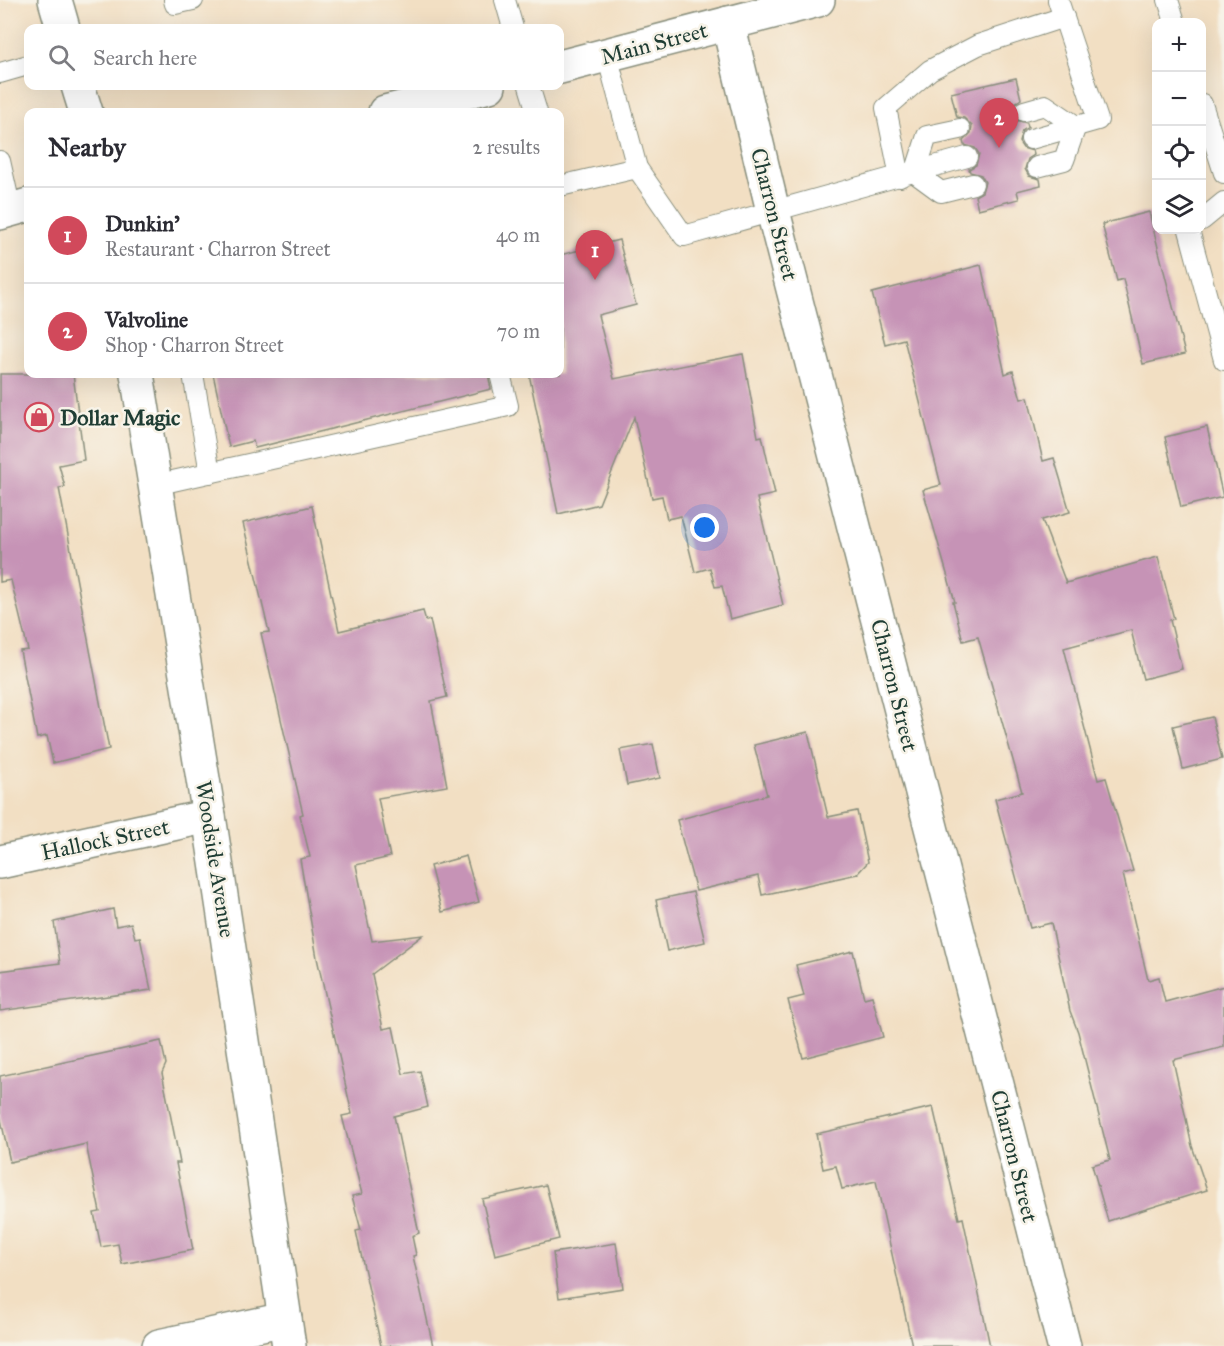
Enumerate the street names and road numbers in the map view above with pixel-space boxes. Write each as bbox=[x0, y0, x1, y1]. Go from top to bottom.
street label: Main Street bbox=[598, 16, 711, 71]
street label: Charron Street bbox=[745, 145, 804, 283]
street label: Charron Street bbox=[865, 616, 924, 754]
street label: Woodside Avenue bbox=[190, 779, 241, 939]
street label: Hallock Street bbox=[39, 813, 172, 866]
street label: Charron Street bbox=[985, 1087, 1044, 1225]

